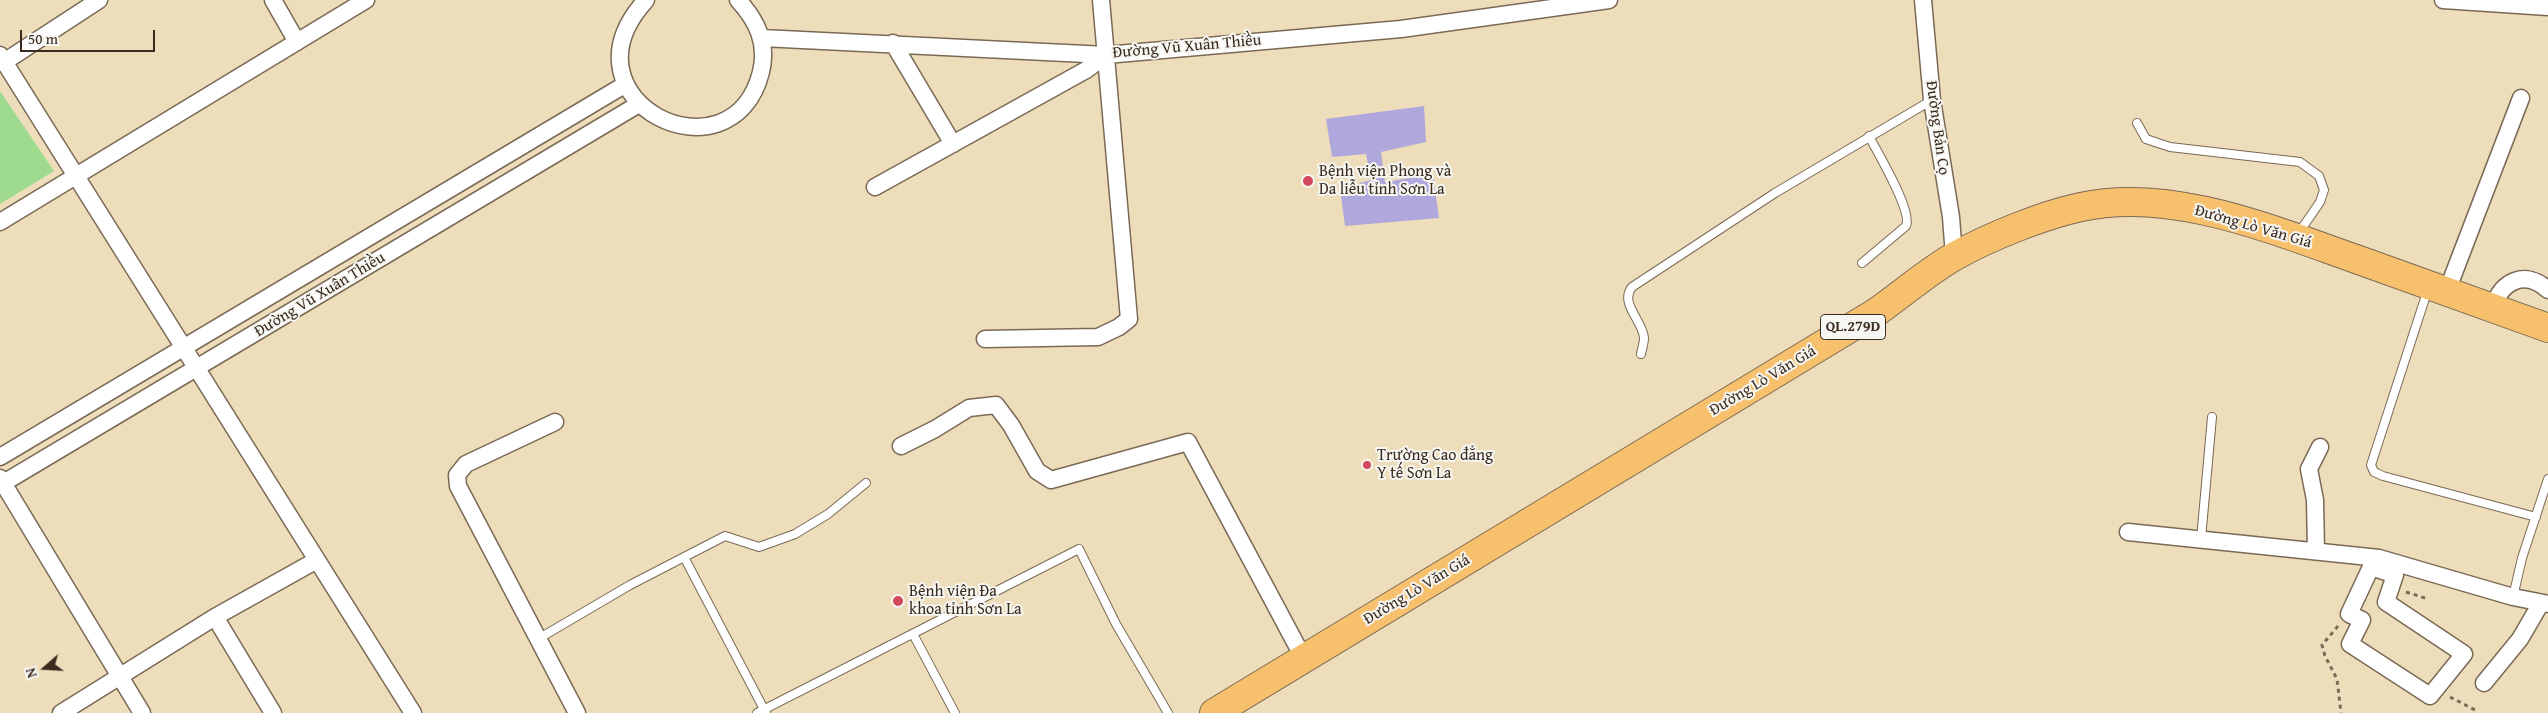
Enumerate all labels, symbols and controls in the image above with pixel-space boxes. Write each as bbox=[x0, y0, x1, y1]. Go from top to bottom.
scale bar bbox=[22, 20, 158, 52]
text: 50 m bbox=[28, 28, 58, 49]
street label: Đường Vũ Xuân Thiều bbox=[1112, 31, 1262, 63]
street label: Đường Bản Cọ bbox=[1921, 80, 1953, 176]
place label: Bệnh viện Phong và Da liễu tỉnh Sơn La bbox=[1319, 162, 1451, 200]
marker: Bệnh viện Phong và Da liễu tỉnh Sơn La bbox=[1301, 174, 1315, 188]
street label: Đường Lò Văn Giá bbox=[2192, 201, 2314, 253]
street label: Đường Vũ Xuân Thiều bbox=[251, 248, 389, 342]
road number: QL.279D bbox=[1820, 314, 1886, 340]
street label: Đường Lò Văn Giá bbox=[1706, 342, 1820, 420]
place label: Trường Cao đẳng Y tế Sơn La bbox=[1377, 446, 1493, 484]
marker: Trường Cao đẳng Y tế Sơn La bbox=[1361, 459, 1373, 471]
street label: Đường Lò Văn Giá bbox=[1360, 551, 1474, 629]
place label: Bệnh viện Đa khoa tỉnh Sơn La bbox=[909, 582, 1022, 620]
marker: Bệnh viện Đa khoa tỉnh Sơn La bbox=[891, 594, 905, 608]
north arrow bbox=[20, 643, 70, 693]
text: N bbox=[20, 665, 42, 681]

